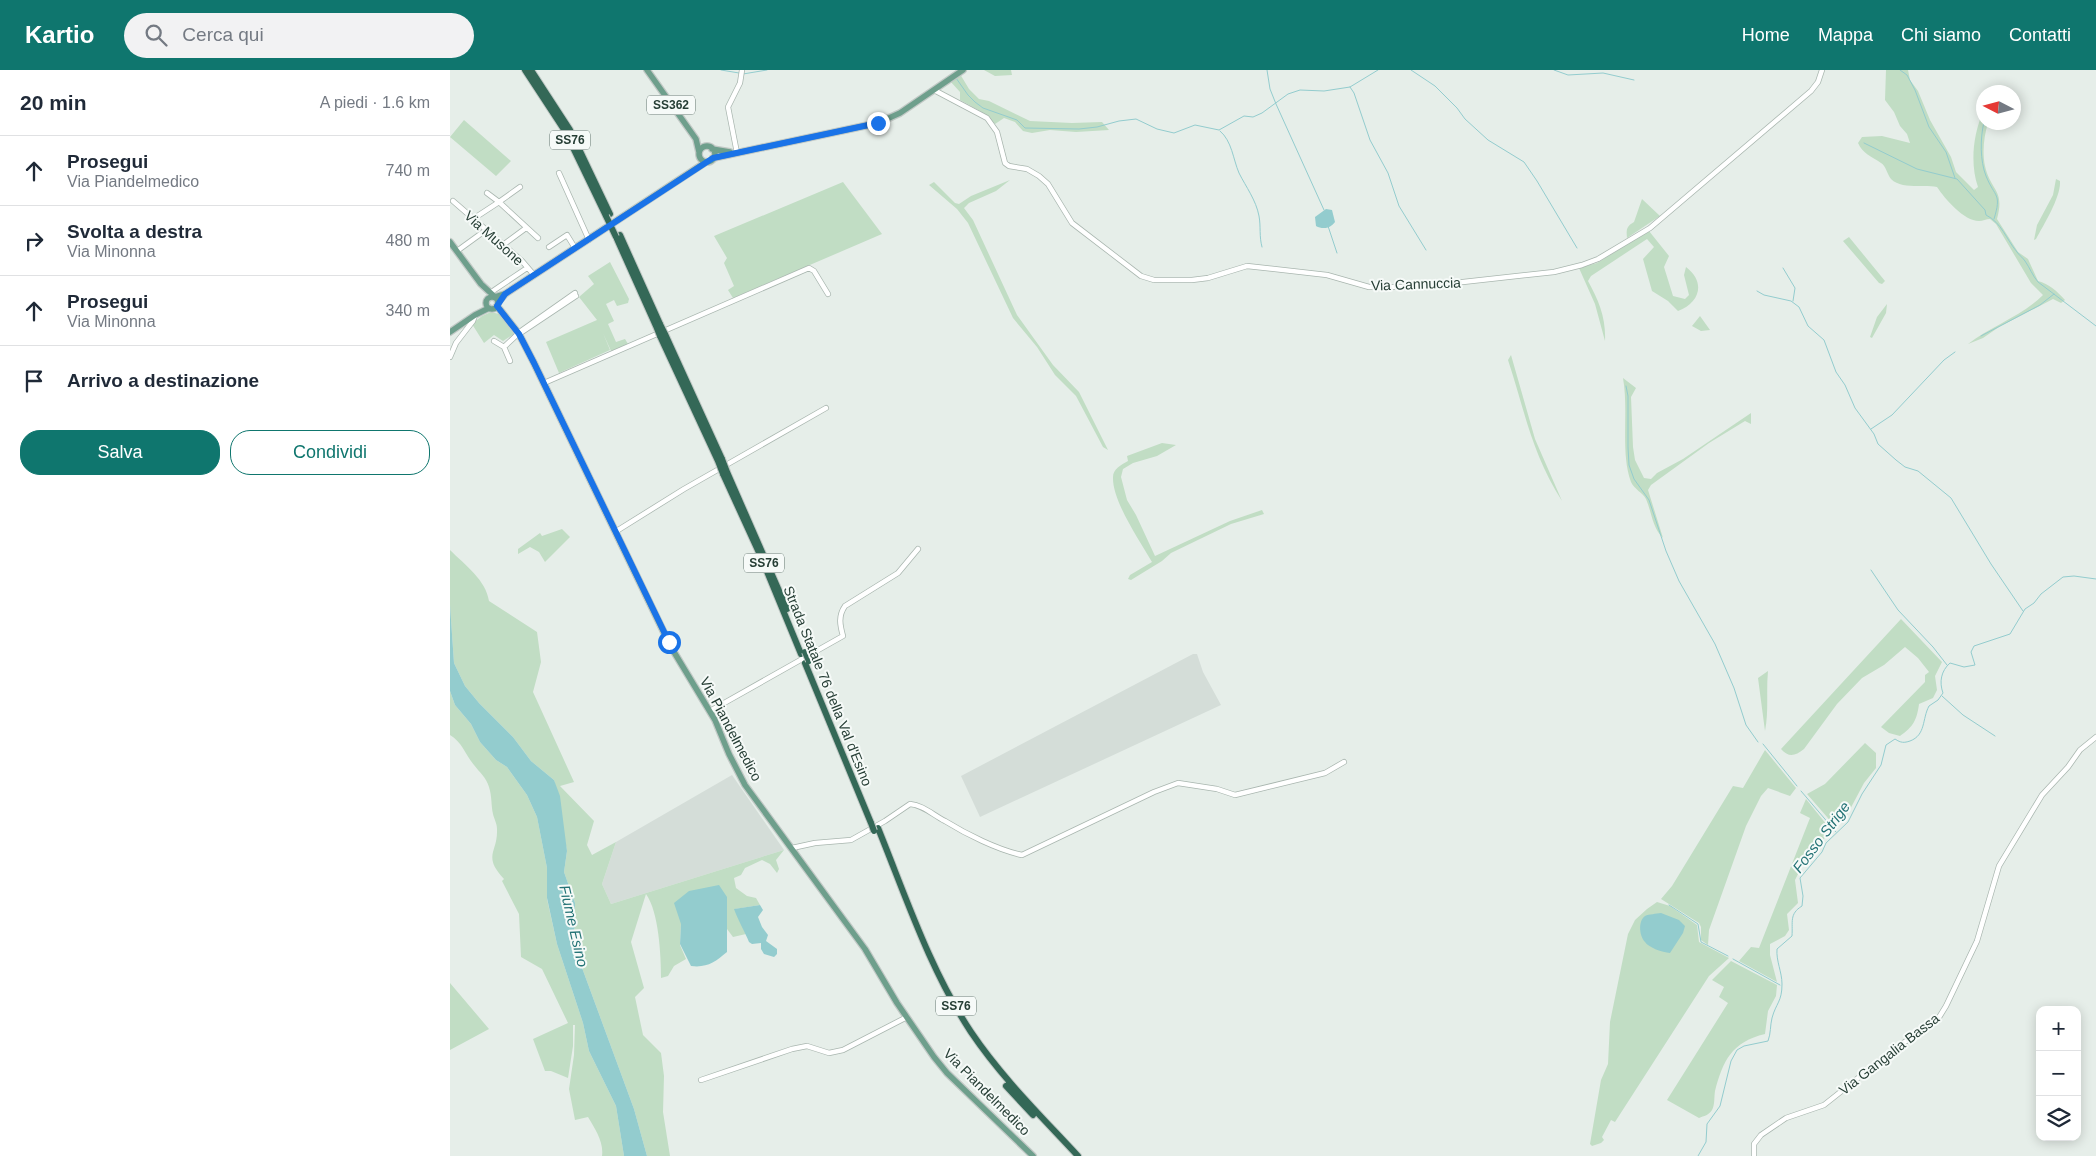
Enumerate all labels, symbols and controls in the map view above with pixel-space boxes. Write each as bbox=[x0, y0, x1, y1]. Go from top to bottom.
search box bbox=[124, 13, 474, 58]
text: Kartio bbox=[25, 21, 94, 48]
icon: search bbox=[142, 21, 170, 49]
text: Cerca qui bbox=[182, 24, 264, 45]
text: Home bbox=[1742, 25, 1790, 45]
text: Mappa bbox=[1818, 25, 1873, 45]
text: Chi siamo bbox=[1901, 25, 1981, 45]
text: Contatti bbox=[2009, 25, 2071, 45]
north arrow bbox=[1976, 85, 2021, 130]
text: 20 min bbox=[20, 91, 87, 114]
text: A piedi · 1.6 km bbox=[320, 94, 430, 111]
road number: SS362 bbox=[647, 96, 695, 114]
route end bbox=[867, 112, 890, 135]
road number: SS76 bbox=[550, 130, 590, 150]
text: Prosegui bbox=[67, 151, 148, 172]
icon: ahead bbox=[20, 157, 48, 185]
text: 740 m bbox=[386, 162, 430, 179]
text: Via Piandelmedico bbox=[67, 173, 199, 190]
street label: Via Musone bbox=[461, 207, 527, 269]
text: Svolta a destra bbox=[67, 221, 202, 242]
icon: right bbox=[20, 227, 48, 255]
text: 480 m bbox=[386, 232, 430, 249]
text: Via Minonna bbox=[67, 243, 156, 260]
street label: Via Cannuccia bbox=[1371, 274, 1461, 294]
text: Prosegui bbox=[67, 291, 148, 312]
icon: ahead bbox=[20, 297, 48, 325]
text: 340 m bbox=[386, 302, 430, 319]
text: Via Minonna bbox=[67, 313, 156, 330]
icon: arrive bbox=[20, 367, 48, 395]
text: Arrivo a destinazione bbox=[67, 370, 259, 391]
button: Salva bbox=[20, 430, 220, 475]
button: Condividi bbox=[230, 430, 430, 475]
road number: SS76 bbox=[744, 553, 784, 572]
street label: Strada Statale 76 della Val d'Esino bbox=[780, 584, 876, 788]
route start bbox=[658, 631, 681, 654]
street label: Via Piandelmedico bbox=[697, 674, 765, 784]
water label: Fosso Strige bbox=[1789, 798, 1853, 876]
water label: Fiume Esino bbox=[556, 883, 592, 969]
road number: SS76 bbox=[936, 996, 976, 1016]
map controls bbox=[2036, 1006, 2081, 1141]
button: + bbox=[2036, 1006, 2081, 1051]
street label: Via Gangalia Bassa bbox=[1836, 1010, 1942, 1098]
street label: Via Piandelmedico bbox=[940, 1045, 1034, 1139]
button: − bbox=[2036, 1051, 2081, 1096]
button: layers bbox=[2036, 1096, 2081, 1141]

